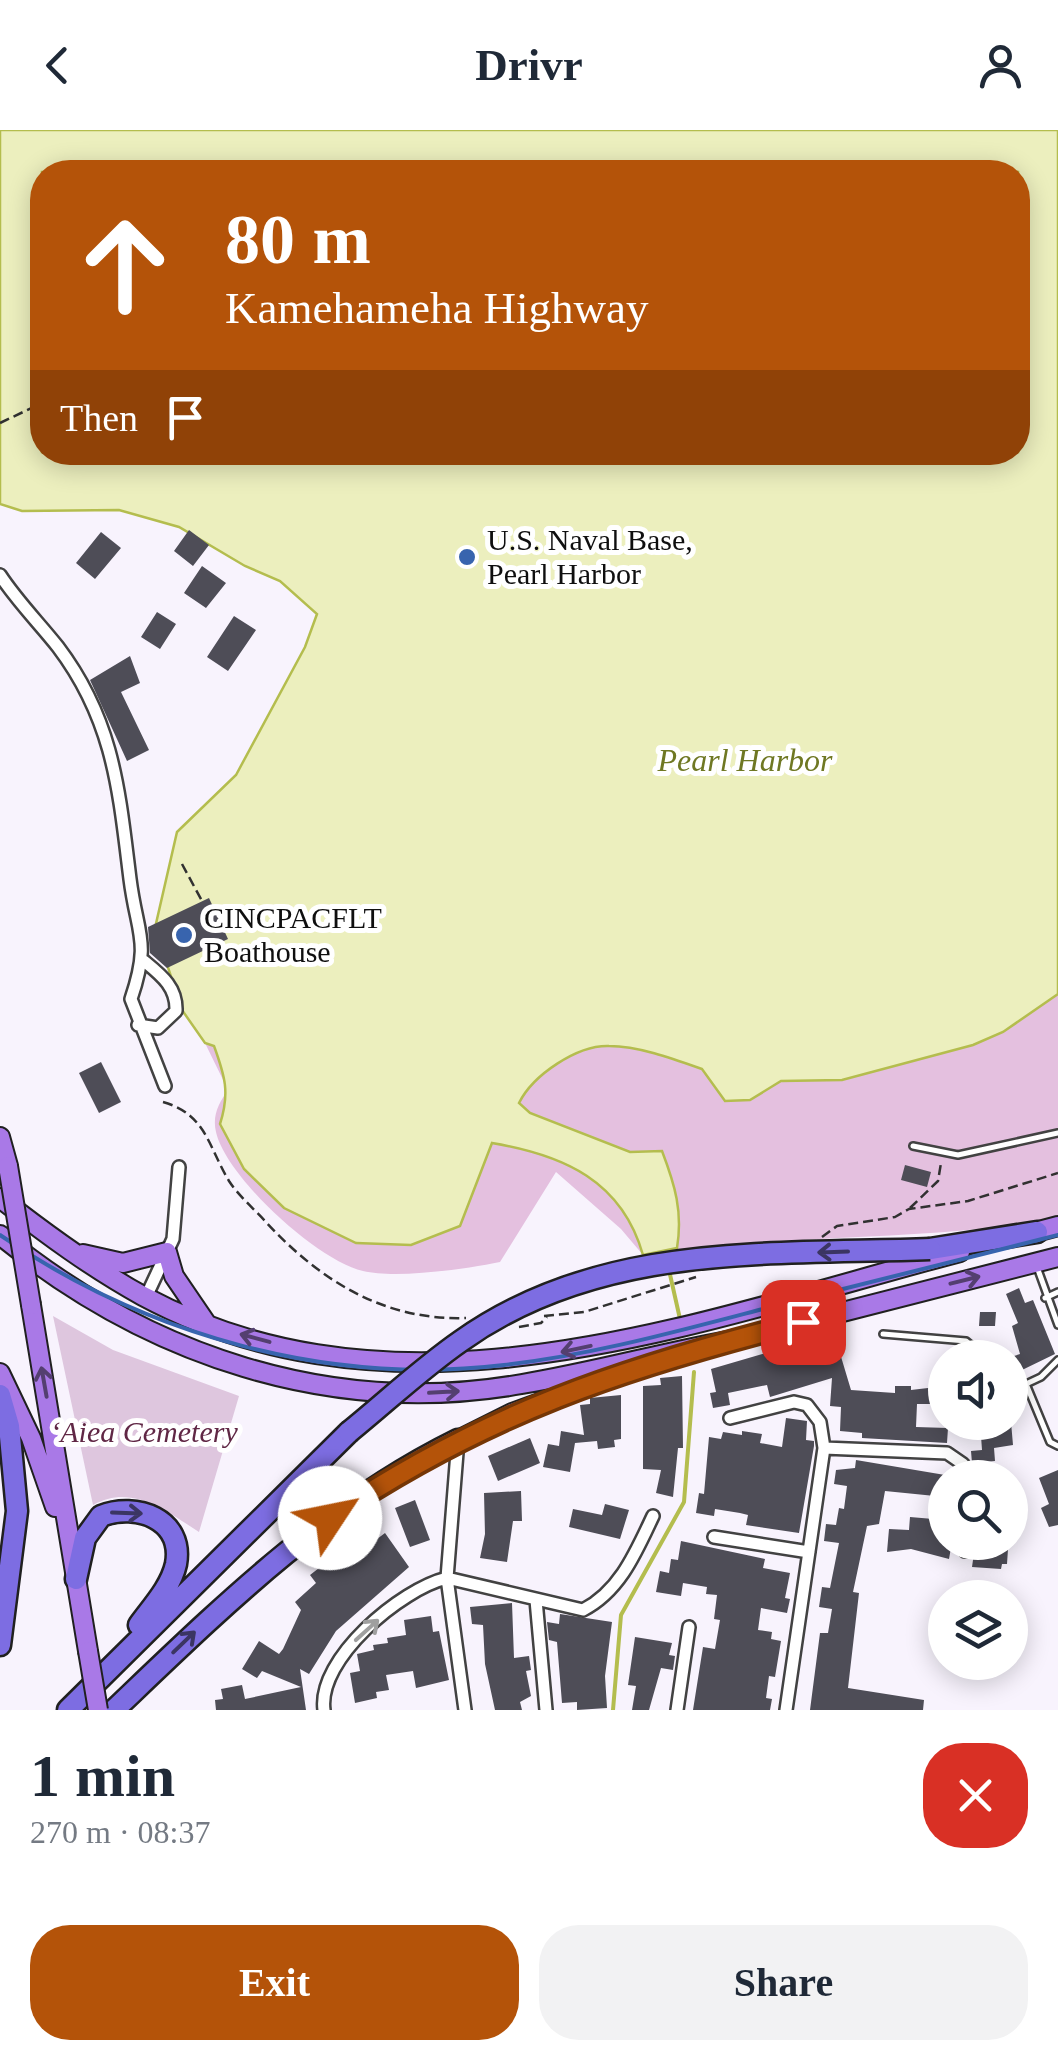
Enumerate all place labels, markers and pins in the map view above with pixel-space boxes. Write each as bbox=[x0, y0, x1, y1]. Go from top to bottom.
place label: U.S. Naval Base, Pearl Harbor bbox=[487, 523, 693, 590]
marker: U.S. Naval Base, Pearl Harbor bbox=[456, 546, 478, 568]
place label: CINCPACFLT Boathouse bbox=[204, 901, 382, 968]
marker: CINCPACFLT Boathouse bbox=[173, 924, 195, 946]
pin bbox=[761, 1280, 846, 1365]

